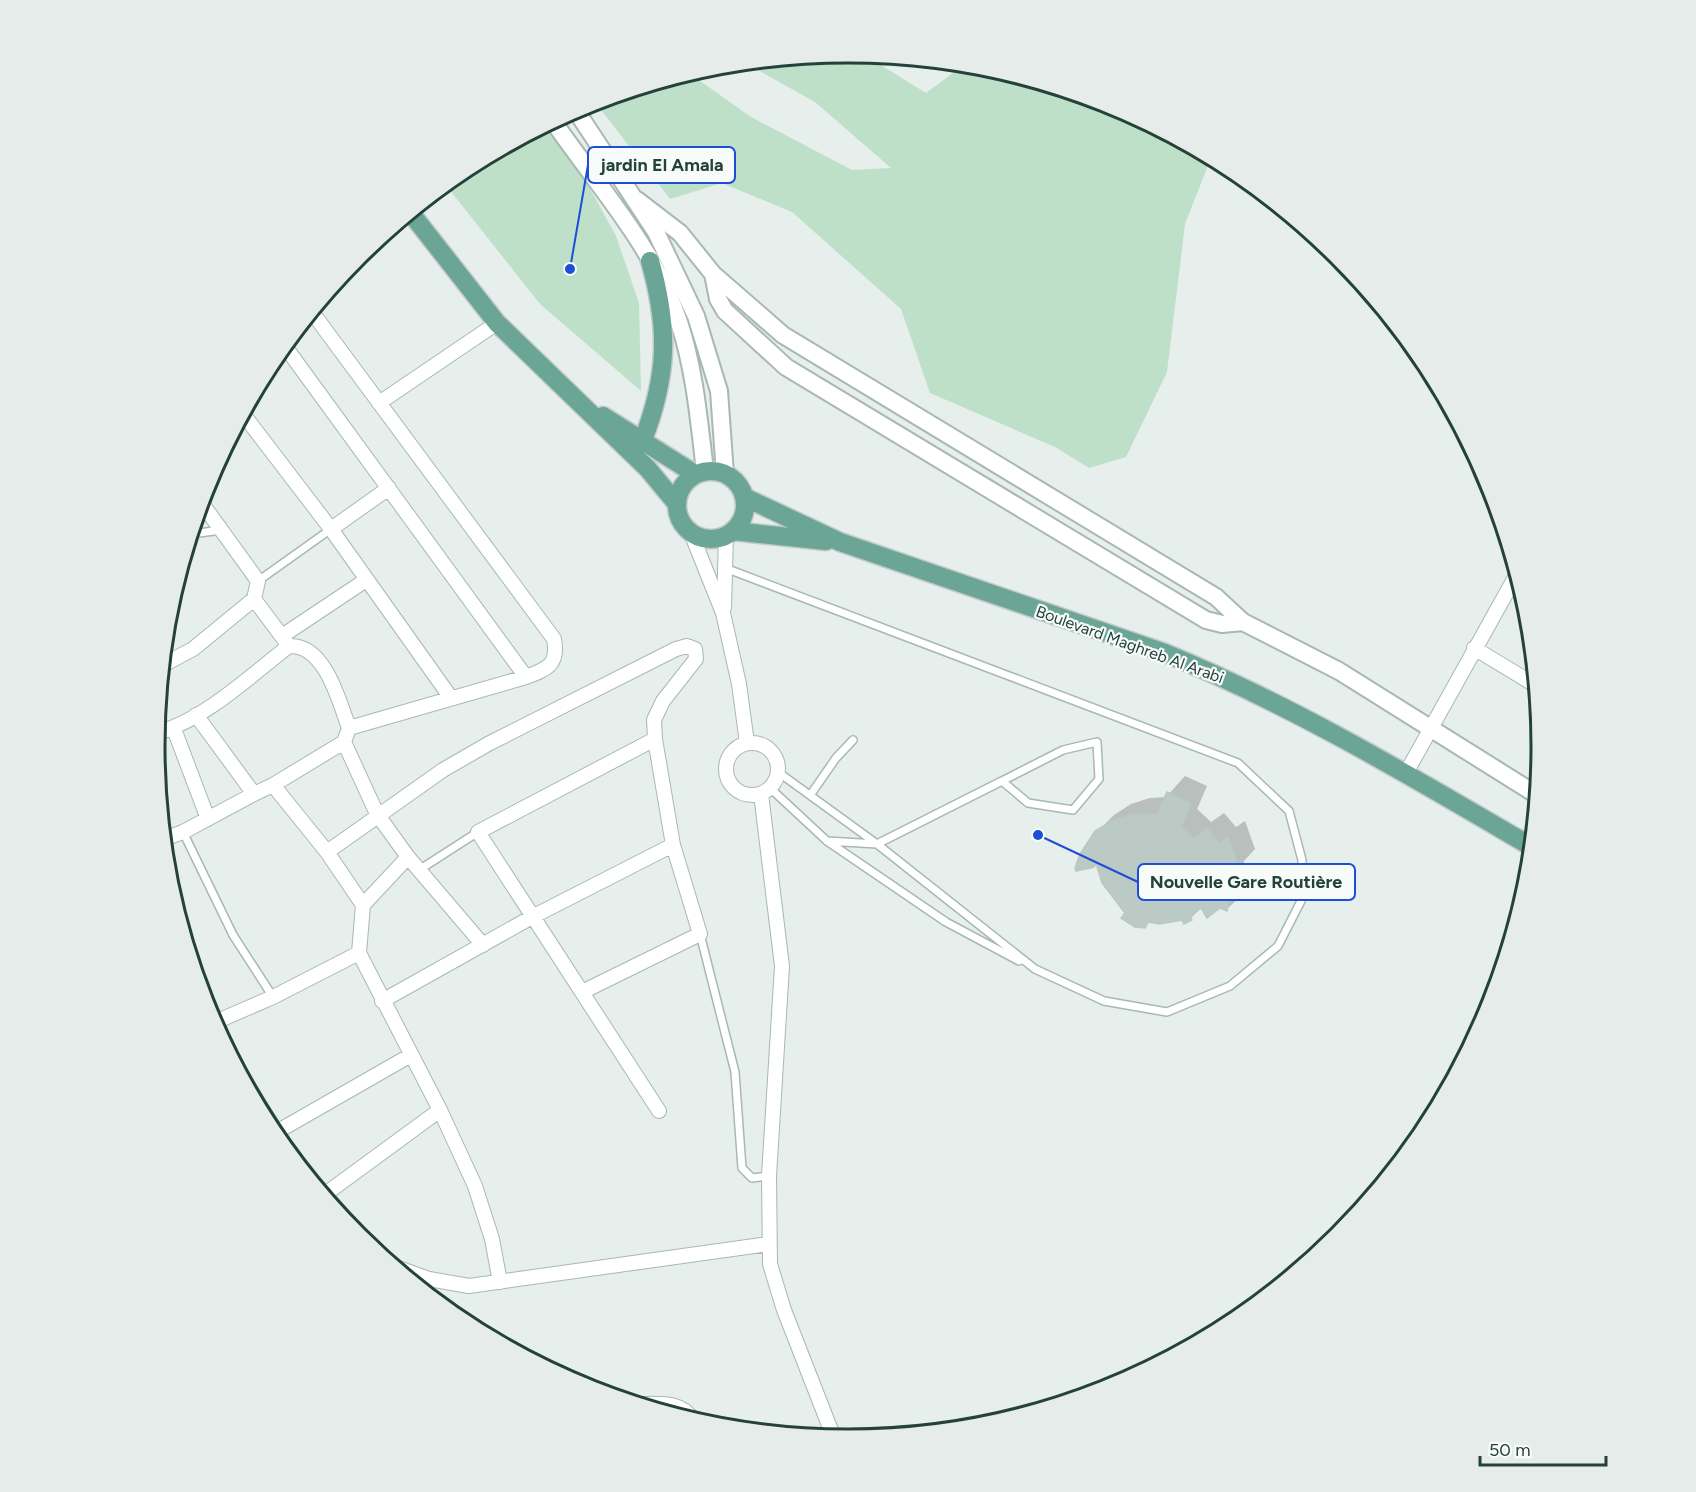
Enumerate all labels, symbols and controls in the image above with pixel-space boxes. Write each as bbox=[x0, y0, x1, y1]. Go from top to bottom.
callout: jardin El Amala bbox=[588, 147, 735, 183]
text: jardin El Amala bbox=[598, 154, 724, 176]
street label: Boulevard Maghreb Al Arabi bbox=[1033, 602, 1226, 687]
callout: Nouvelle Gare Routière bbox=[1138, 864, 1355, 900]
text: Nouvelle Gare Routière bbox=[1150, 871, 1342, 893]
scale bar bbox=[1480, 1429, 1606, 1467]
text: 50 m bbox=[1489, 1439, 1531, 1461]

